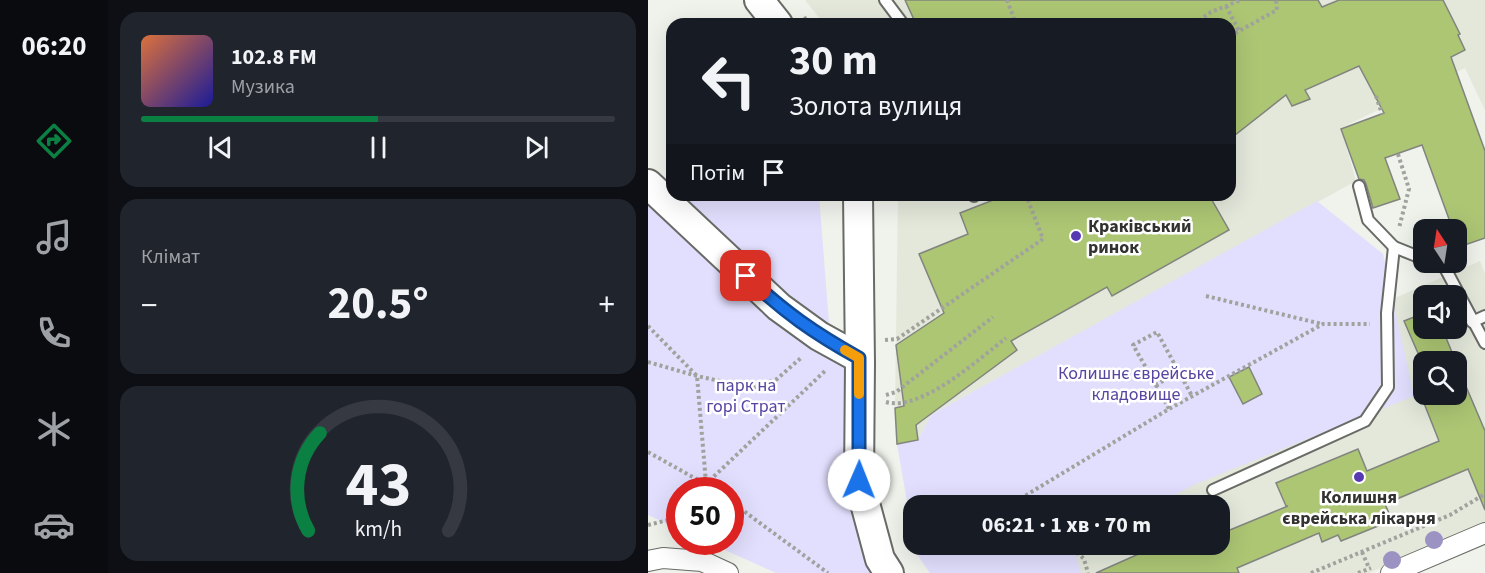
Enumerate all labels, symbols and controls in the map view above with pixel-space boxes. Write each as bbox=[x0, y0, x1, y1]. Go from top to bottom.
text: 06:20 bbox=[21, 27, 87, 66]
text: 30 m bbox=[789, 31, 878, 91]
text: 102.8 FM bbox=[231, 41, 317, 73]
icon: left bbox=[690, 42, 768, 120]
text: Музика bbox=[231, 73, 295, 101]
text: Золота вулиця bbox=[789, 87, 962, 126]
icon: directions bbox=[33, 120, 75, 162]
icon: previous bbox=[204, 131, 237, 164]
icon: pause bbox=[362, 131, 395, 164]
icon: next bbox=[520, 131, 553, 164]
icon: arrive bbox=[757, 156, 790, 189]
text: Потім bbox=[690, 157, 745, 189]
place label: Краківський ринок bbox=[1088, 214, 1192, 260]
icon: music bbox=[33, 216, 75, 258]
north arrow bbox=[1413, 219, 1467, 273]
map controls bbox=[1413, 219, 1467, 405]
marker: Краківський ринок bbox=[1069, 229, 1083, 243]
text: Клімат bbox=[141, 243, 200, 271]
pin bbox=[720, 250, 771, 301]
icon: arrive bbox=[729, 259, 762, 292]
text: 20.5° bbox=[327, 272, 429, 336]
text: − bbox=[141, 282, 157, 329]
text: + bbox=[599, 282, 615, 329]
button: sound bbox=[1413, 285, 1467, 339]
icon: phone bbox=[33, 312, 75, 354]
button: search bbox=[1413, 351, 1467, 405]
park label: Колишнє єврейське кладовище bbox=[1058, 361, 1214, 407]
park label: парк на горі Страт bbox=[706, 373, 786, 419]
icon: climate bbox=[33, 408, 75, 450]
text: 43 bbox=[345, 441, 411, 530]
position arrow bbox=[827, 448, 891, 512]
marker: Колишня єврейська лікарня bbox=[1352, 470, 1366, 484]
speed limit sign: 50 bbox=[666, 477, 744, 555]
place label: Колишня єврейська лікарня bbox=[1282, 485, 1436, 531]
icon: car bbox=[33, 504, 75, 546]
text: 06:21 · 1 хв · 70 m bbox=[982, 509, 1151, 541]
text: km/h bbox=[354, 514, 402, 545]

